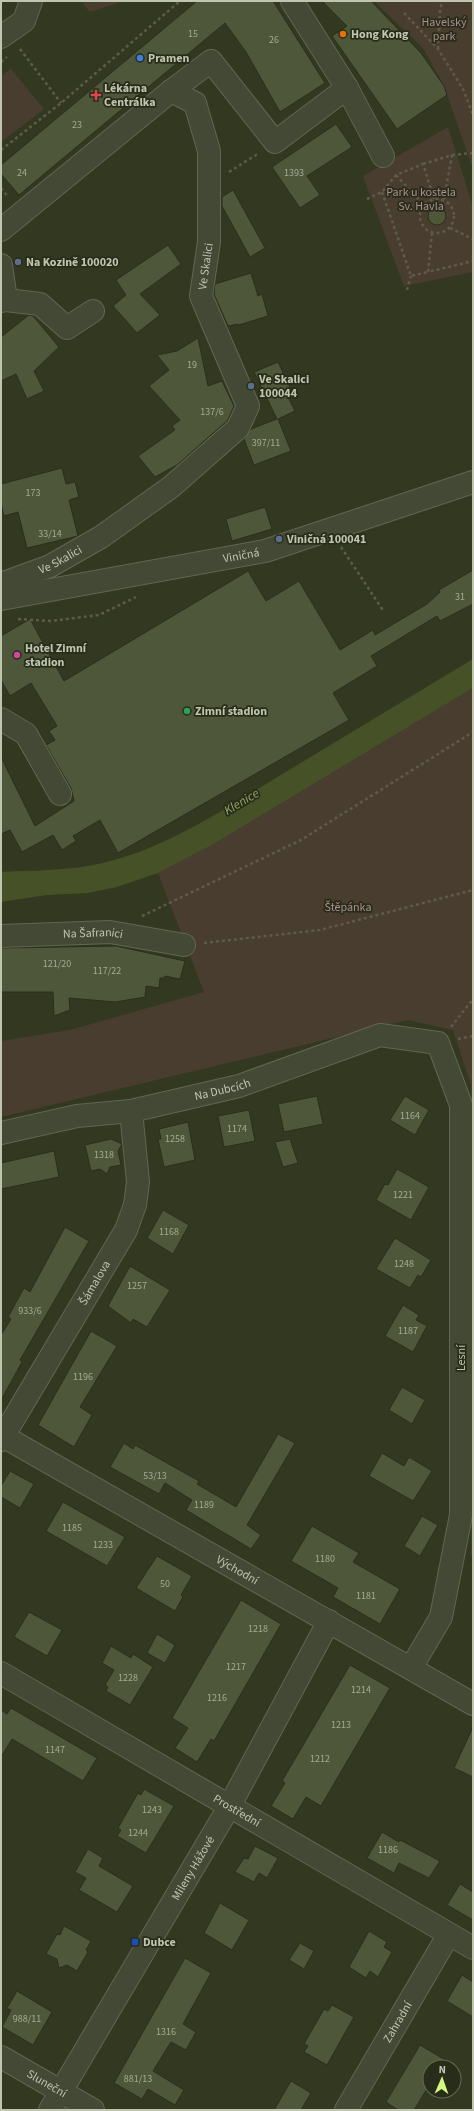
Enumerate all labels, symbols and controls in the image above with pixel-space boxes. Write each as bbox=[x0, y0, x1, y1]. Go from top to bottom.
park label: Havelský park bbox=[421, 14, 467, 45]
place label: Hong Kong bbox=[351, 26, 409, 43]
house number: 15 bbox=[188, 27, 198, 41]
marker: Hong Kong bbox=[338, 29, 348, 39]
house number: 26 bbox=[269, 33, 279, 47]
place label: Pramen bbox=[148, 50, 189, 67]
marker: Pramen bbox=[135, 53, 145, 63]
place label: Lékárna Centrálka bbox=[104, 80, 156, 111]
marker: Lékárna Centrálka bbox=[91, 90, 101, 100]
house number: 23 bbox=[72, 118, 82, 132]
house number: 24 bbox=[17, 166, 27, 180]
house number: 1393 bbox=[284, 166, 304, 180]
park label: Park u kostela Sv. Havla bbox=[386, 184, 456, 215]
street label: Ve Skalici bbox=[194, 242, 218, 291]
place label: Na Kozině 100020 bbox=[26, 254, 119, 271]
marker: Na Kozině 100020 bbox=[13, 257, 23, 267]
house number: 19 bbox=[187, 358, 197, 372]
place label: Ve Skalici 100044 bbox=[258, 371, 309, 402]
marker: Ve Skalici 100044 bbox=[246, 381, 256, 391]
house number: 137/6 bbox=[200, 405, 224, 419]
house number: 397/11 bbox=[252, 436, 280, 450]
house number: 173 bbox=[26, 486, 40, 500]
house number: 33/14 bbox=[38, 527, 62, 541]
place label: Viničná 100041 bbox=[286, 531, 366, 548]
marker: Viničná 100041 bbox=[274, 534, 284, 544]
street label: Ve Skalici bbox=[36, 542, 85, 579]
street label: Viničná bbox=[222, 544, 261, 567]
house number: 31 bbox=[455, 590, 465, 604]
place label: Hotel Zimní stadion bbox=[25, 640, 87, 671]
marker: Hotel Zimní stadion bbox=[12, 650, 22, 660]
place label: Zimní stadion bbox=[195, 703, 267, 720]
marker: Zimní stadion bbox=[182, 706, 192, 716]
water label: Klenice bbox=[220, 784, 263, 819]
park label: Štěpánka bbox=[325, 899, 371, 916]
street label: Na Šafranici bbox=[63, 924, 124, 943]
house number: 121/20 bbox=[43, 957, 71, 971]
house number: 117/22 bbox=[93, 964, 121, 978]
street label: Na Dubcích bbox=[193, 1075, 253, 1105]
house number: 1164 bbox=[400, 1109, 420, 1123]
house number: 1174 bbox=[227, 1122, 247, 1136]
house number: 1258 bbox=[165, 1132, 185, 1146]
house number: 1318 bbox=[94, 1148, 114, 1162]
house number: 1221 bbox=[393, 1188, 413, 1202]
house number: 1168 bbox=[159, 1225, 179, 1239]
street label: Šámalova bbox=[75, 1257, 115, 1309]
house number: 1248 bbox=[394, 1257, 414, 1271]
house number: 1257 bbox=[127, 1279, 147, 1293]
house number: 933/6 bbox=[18, 1304, 42, 1318]
house number: 1187 bbox=[398, 1324, 418, 1338]
street label: Lesní bbox=[453, 1344, 470, 1371]
house number: 1196 bbox=[73, 1370, 93, 1384]
house number: 53/13 bbox=[143, 1469, 167, 1483]
house number: 1189 bbox=[194, 1498, 214, 1512]
house number: 1185 bbox=[62, 1521, 82, 1535]
house number: 1233 bbox=[93, 1538, 113, 1552]
street label: Východní bbox=[213, 1551, 262, 1589]
house number: 1180 bbox=[315, 1552, 335, 1566]
house number: 50 bbox=[160, 1577, 170, 1591]
house number: 1181 bbox=[356, 1589, 376, 1603]
house number: 1218 bbox=[248, 1622, 268, 1636]
house number: 1217 bbox=[226, 1660, 246, 1674]
house number: 1228 bbox=[118, 1671, 138, 1685]
house number: 1214 bbox=[351, 1683, 371, 1697]
house number: 1216 bbox=[207, 1691, 227, 1705]
house number: 1213 bbox=[331, 1718, 351, 1732]
house number: 1147 bbox=[45, 1743, 65, 1757]
house number: 1212 bbox=[310, 1752, 330, 1766]
street label: Prostřední bbox=[210, 1790, 264, 1832]
house number: 1243 bbox=[142, 1803, 162, 1817]
house number: 1244 bbox=[128, 1826, 148, 1840]
street label: Mileny Hážové bbox=[168, 1833, 219, 1904]
house number: 1186 bbox=[378, 1843, 398, 1857]
place label: Dubce bbox=[143, 1934, 176, 1951]
marker: Dubce bbox=[130, 1937, 140, 1947]
street label: Zahradní bbox=[379, 1998, 417, 2046]
house number: 988/11 bbox=[13, 2012, 41, 2026]
house number: 1316 bbox=[156, 2025, 176, 2039]
north arrow bbox=[422, 2059, 462, 2099]
text: N bbox=[438, 2062, 446, 2077]
street label: Sluneční bbox=[24, 2066, 71, 2103]
house number: 881/13 bbox=[124, 2072, 152, 2086]

